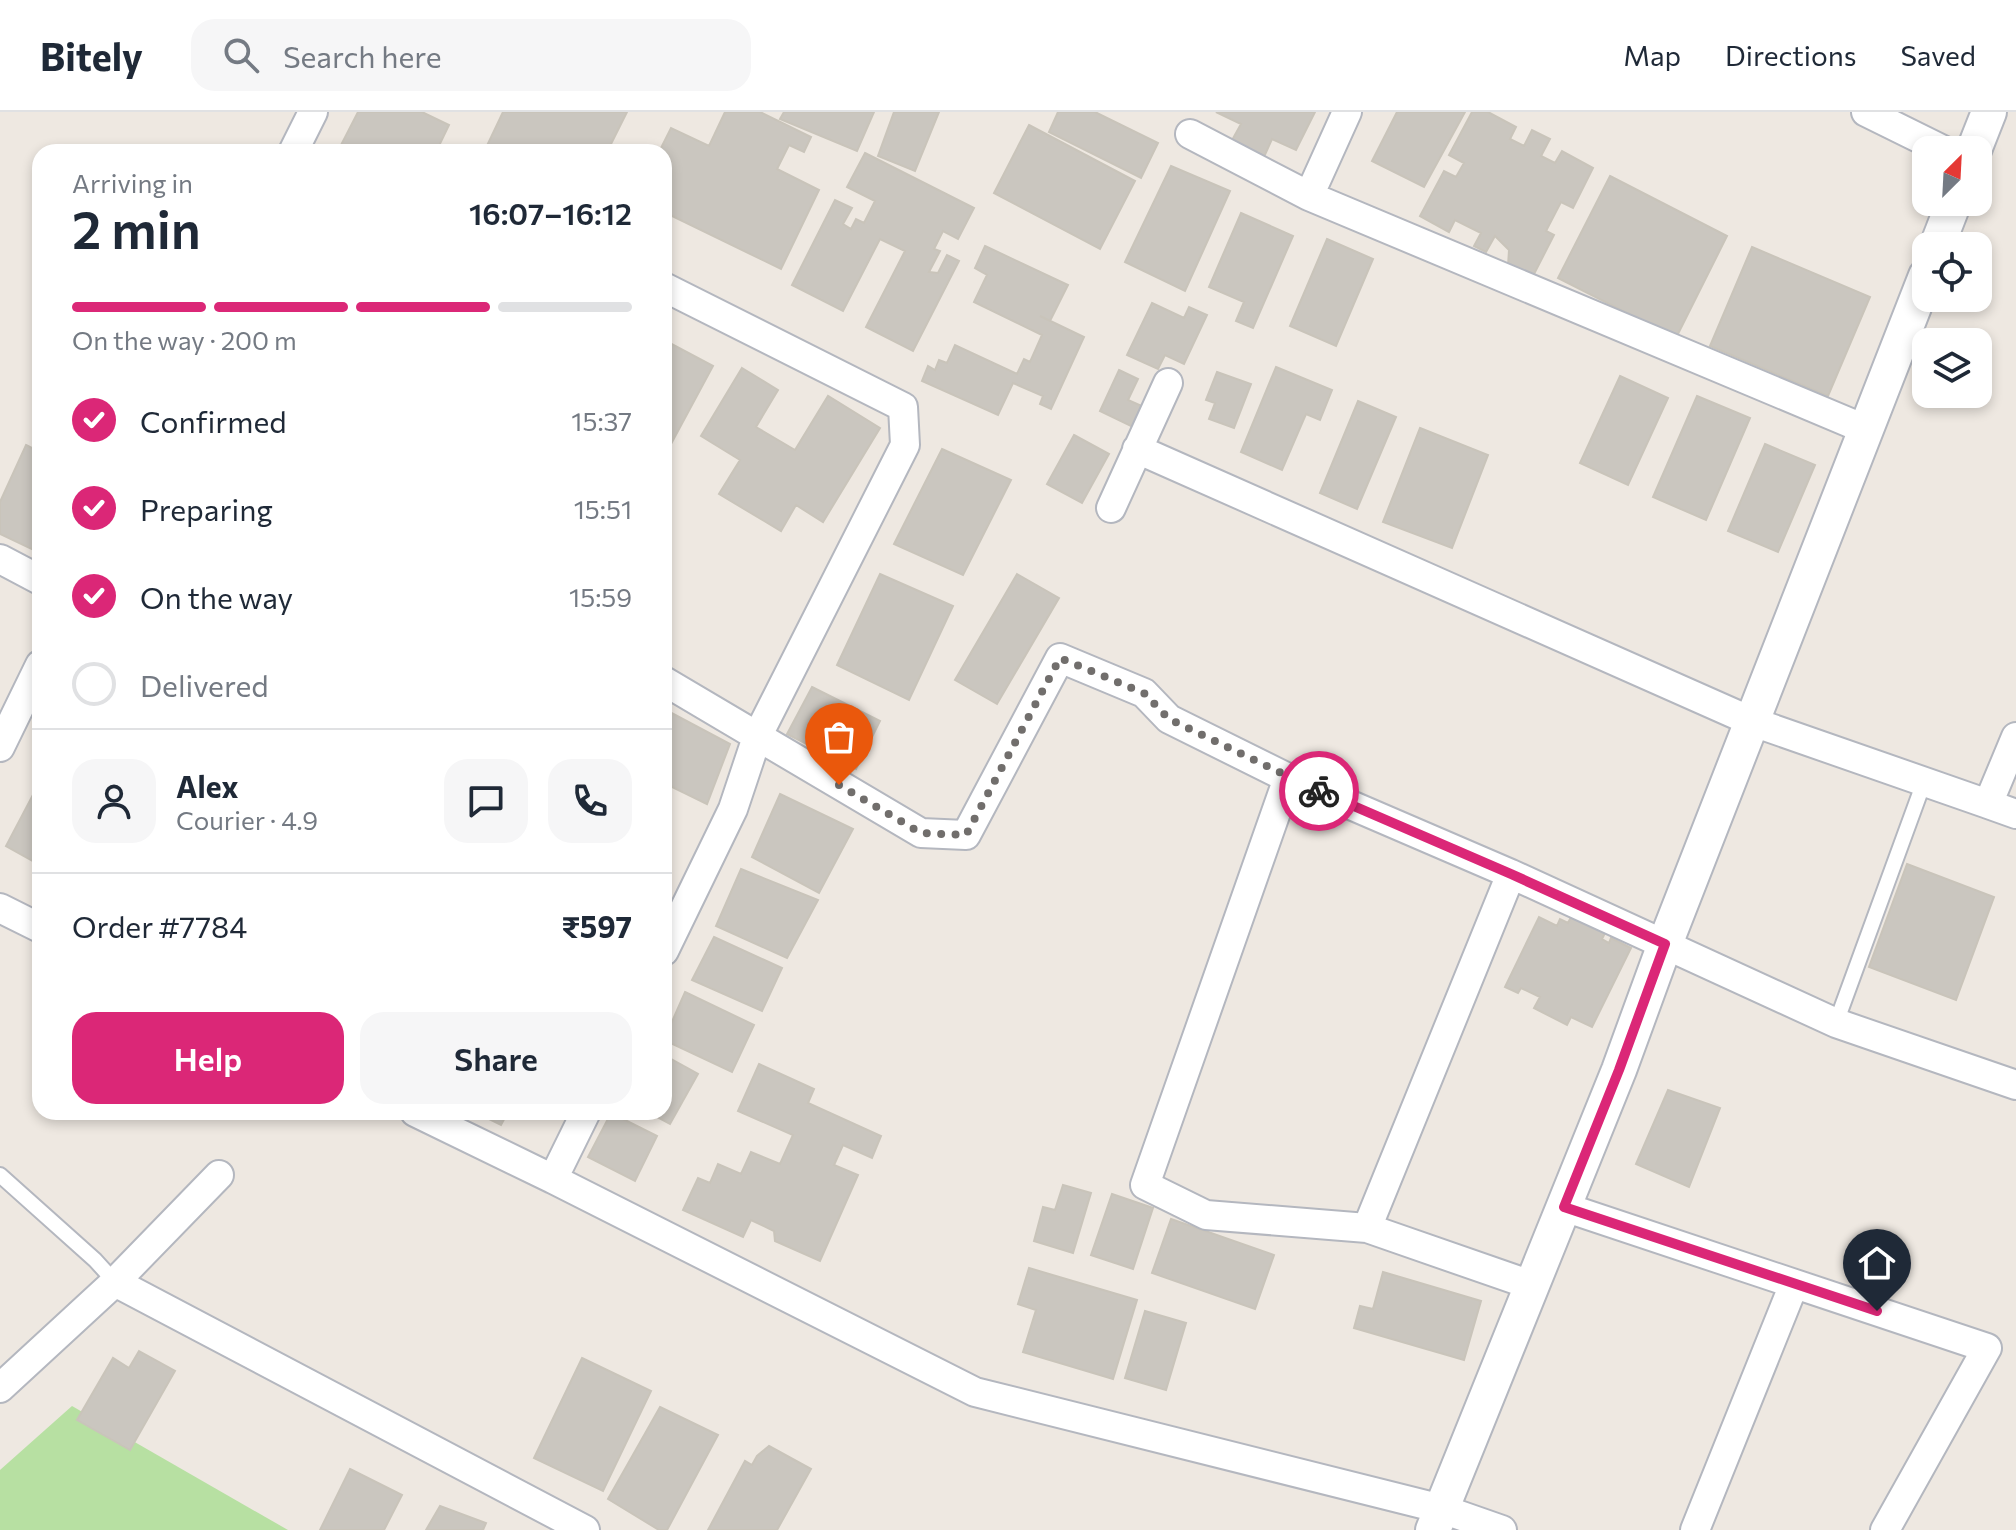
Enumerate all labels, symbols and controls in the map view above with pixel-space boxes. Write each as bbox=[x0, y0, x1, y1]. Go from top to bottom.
search box bbox=[191, 19, 751, 91]
text: Bitely bbox=[40, 32, 143, 79]
icon: search bbox=[219, 33, 263, 77]
text: Search here bbox=[283, 37, 442, 74]
text: Map bbox=[1623, 38, 1681, 72]
text: Directions bbox=[1725, 38, 1856, 72]
text: Saved bbox=[1900, 38, 1976, 72]
north arrow bbox=[1912, 136, 1992, 216]
map controls bbox=[1912, 136, 1992, 408]
text: Arriving in bbox=[72, 167, 193, 198]
text: 16:07–16:12 bbox=[469, 194, 632, 231]
text: 2 min bbox=[72, 196, 201, 260]
button: locate bbox=[1912, 232, 1992, 312]
text: On the way · 200 m bbox=[72, 324, 297, 355]
button: layers bbox=[1912, 328, 1992, 408]
icon: check bbox=[72, 398, 116, 442]
text: Confirmed bbox=[140, 402, 287, 439]
text: 15:37 bbox=[571, 405, 632, 436]
icon: check bbox=[72, 486, 116, 530]
text: Preparing bbox=[140, 490, 273, 527]
text: 15:51 bbox=[574, 493, 632, 524]
icon: check bbox=[72, 574, 116, 618]
text: On the way bbox=[140, 578, 293, 615]
text: 15:59 bbox=[569, 581, 632, 612]
text: Delivered bbox=[140, 666, 269, 703]
pin bbox=[805, 703, 873, 785]
icon: bag bbox=[817, 715, 861, 759]
courier bbox=[1279, 751, 1359, 831]
button: person bbox=[72, 759, 156, 843]
button: chat bbox=[444, 759, 528, 843]
button: phone bbox=[548, 759, 632, 843]
text: Alex bbox=[176, 767, 239, 804]
icon: bike bbox=[1297, 769, 1341, 813]
text: Courier · 4.9 bbox=[176, 804, 318, 835]
text: Order #7784 bbox=[72, 907, 247, 944]
text: ₹597 bbox=[561, 907, 632, 944]
button: Help bbox=[72, 1012, 344, 1104]
button: Share bbox=[360, 1012, 632, 1104]
pin bbox=[1843, 1229, 1911, 1311]
icon: home bbox=[1855, 1241, 1899, 1285]

